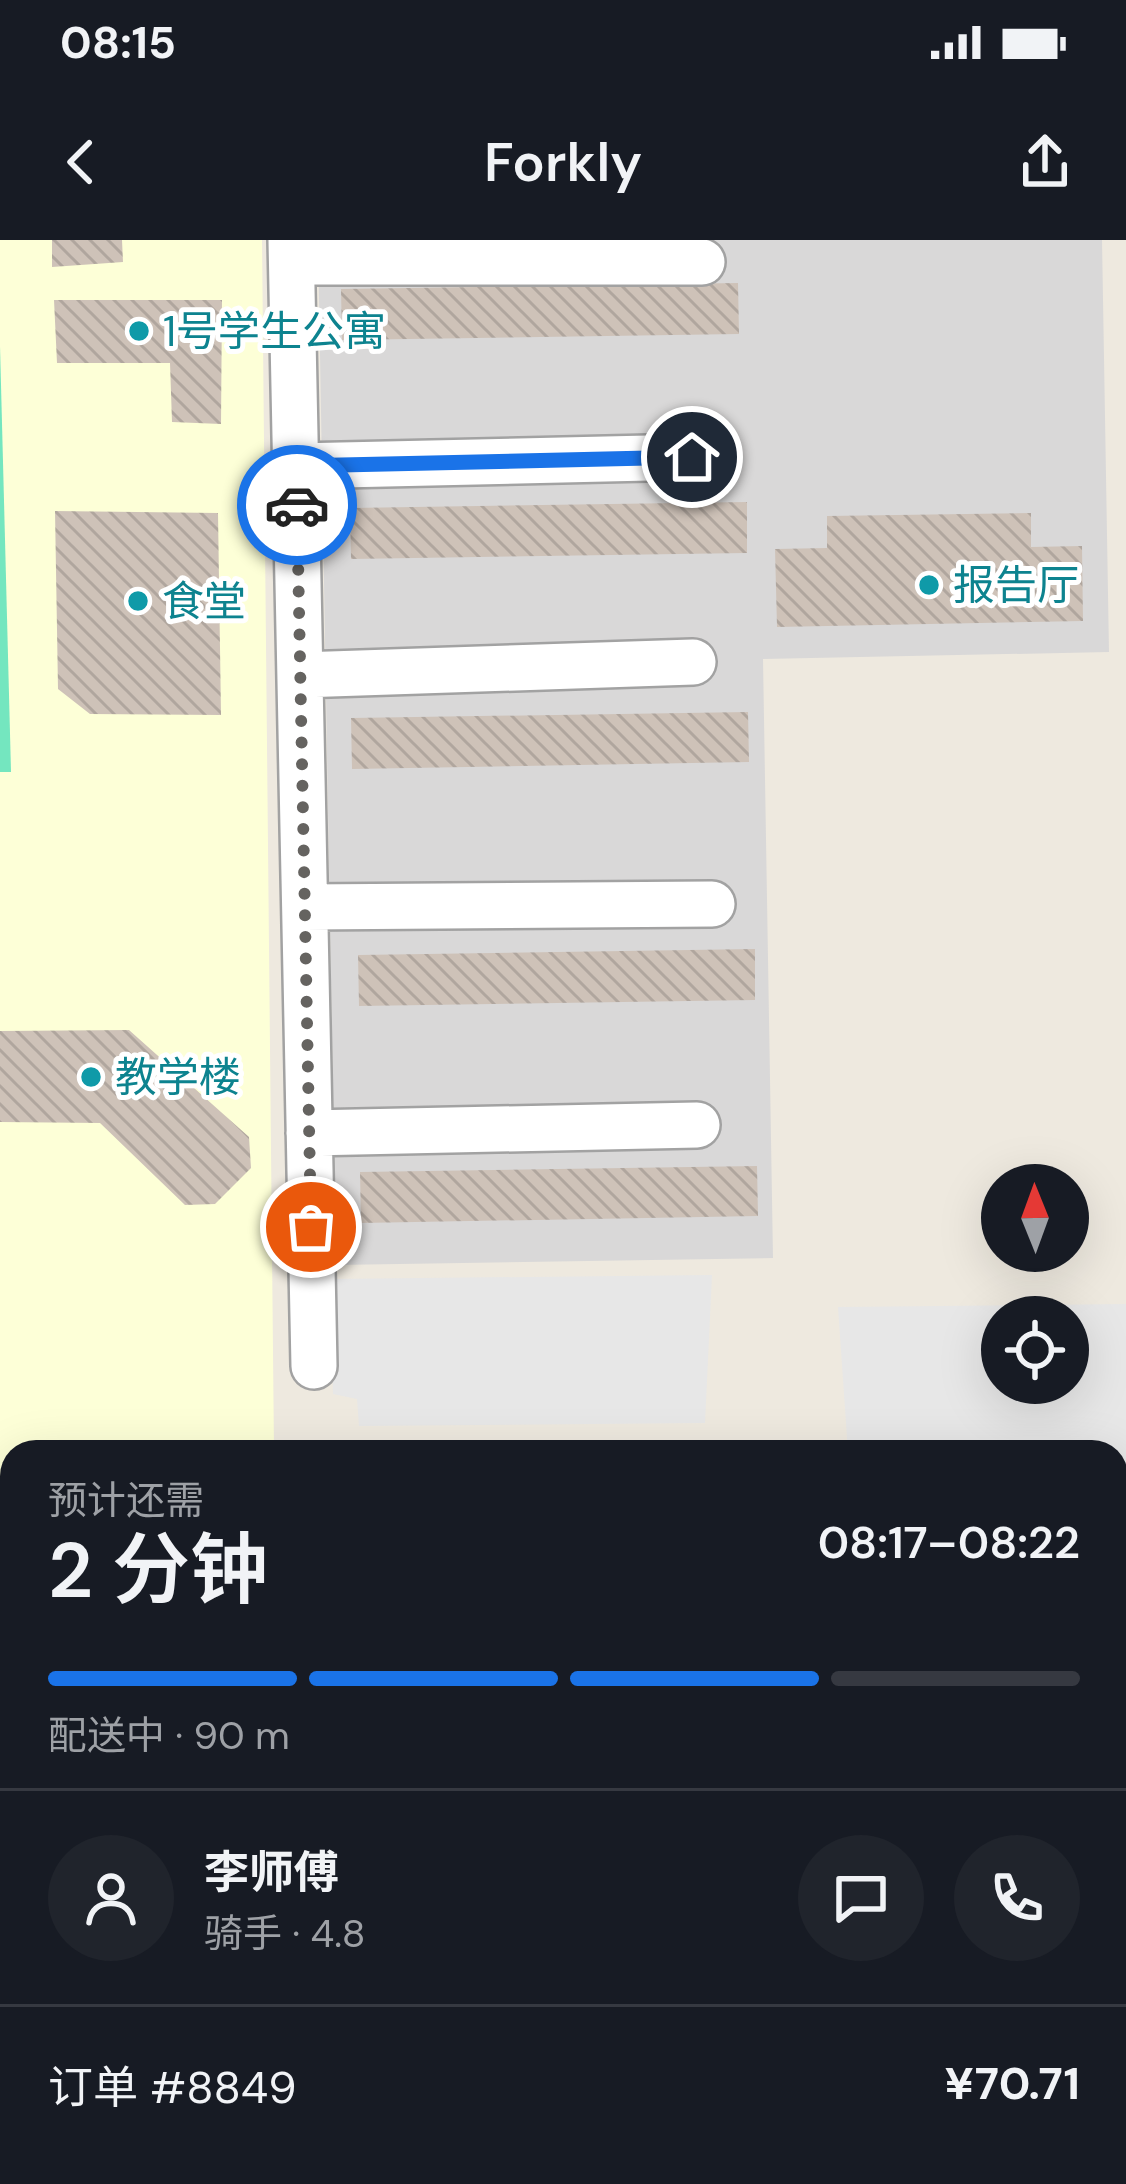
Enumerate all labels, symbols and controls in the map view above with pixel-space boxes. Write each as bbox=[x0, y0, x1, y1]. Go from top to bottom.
text: 08:15 bbox=[60, 13, 176, 72]
text: Forkly bbox=[484, 127, 642, 198]
icon: back bbox=[48, 129, 114, 195]
icon: share bbox=[1012, 129, 1078, 195]
place label: 1号学生公寓 bbox=[163, 304, 386, 359]
marker: 1号学生公寓 bbox=[126, 318, 152, 344]
pin bbox=[641, 406, 743, 508]
icon: home bbox=[659, 424, 725, 490]
courier bbox=[237, 445, 357, 565]
icon: car bbox=[264, 472, 330, 538]
place label: 报告厅 bbox=[953, 558, 1079, 613]
marker: 报告厅 bbox=[916, 572, 942, 598]
place label: 食堂 bbox=[162, 574, 246, 629]
marker: 食堂 bbox=[125, 588, 151, 614]
place label: 教学楼 bbox=[115, 1050, 241, 1105]
marker: 教学楼 bbox=[78, 1064, 104, 1090]
north arrow bbox=[981, 1164, 1089, 1272]
map controls bbox=[981, 1164, 1089, 1404]
pin bbox=[260, 1176, 362, 1278]
icon: bag bbox=[278, 1194, 344, 1260]
button: locate bbox=[981, 1296, 1089, 1404]
text: 预计还需 bbox=[48, 1475, 204, 1526]
text: 08:17–08:22 bbox=[818, 1513, 1080, 1572]
text: 2 分钟 bbox=[48, 1520, 268, 1621]
text: 配送中 · 90 m bbox=[48, 1710, 290, 1761]
button: person bbox=[48, 1835, 174, 1961]
button: chat bbox=[798, 1835, 924, 1961]
button: phone bbox=[954, 1835, 1080, 1961]
text: 李师傅 bbox=[204, 1843, 339, 1902]
text: 骑手 · 4.8 bbox=[204, 1908, 366, 1959]
text: ¥70.71 bbox=[944, 2054, 1080, 2113]
text: 订单 #8849 bbox=[48, 2058, 296, 2117]

